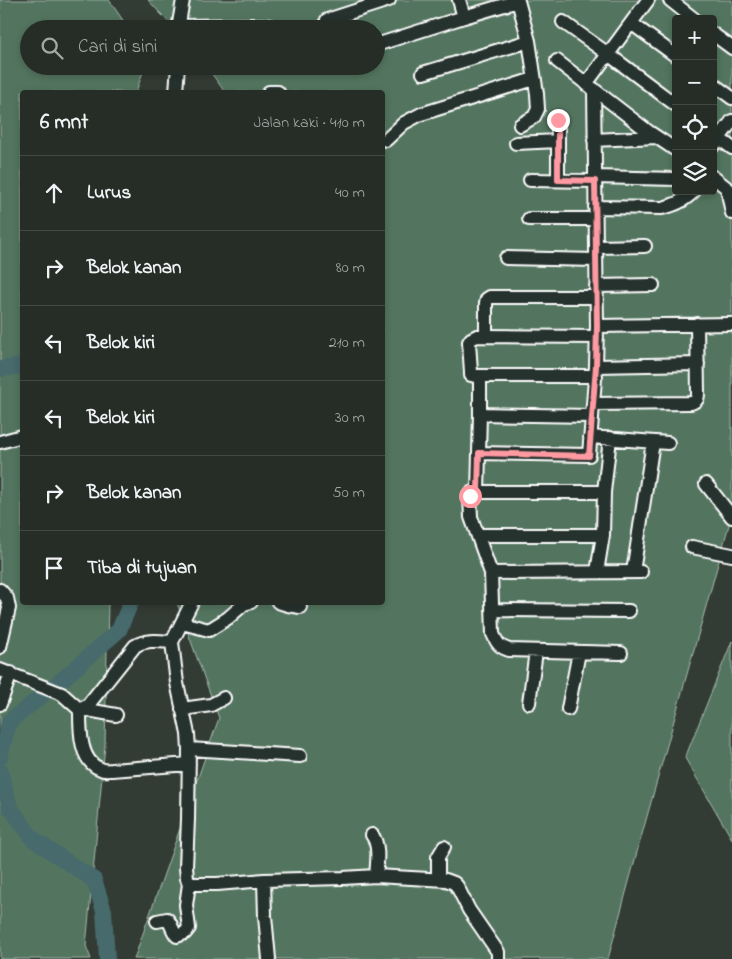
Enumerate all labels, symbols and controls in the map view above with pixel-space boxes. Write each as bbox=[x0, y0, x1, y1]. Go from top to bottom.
map controls bbox=[672, 15, 717, 195]
button: + bbox=[672, 15, 717, 60]
search box bbox=[20, 20, 385, 75]
icon: search bbox=[38, 34, 66, 62]
text: Cari di sini bbox=[78, 34, 157, 61]
button: − bbox=[672, 60, 717, 105]
button: locate bbox=[672, 105, 717, 150]
text: 6 mnt bbox=[40, 108, 88, 138]
route end bbox=[547, 109, 570, 132]
text: Jalan kaki · 410 m bbox=[253, 111, 365, 135]
button: layers bbox=[672, 150, 717, 195]
icon: ahead bbox=[40, 179, 68, 207]
text: Lurus bbox=[87, 180, 131, 207]
text: 40 m bbox=[335, 181, 365, 205]
icon: right bbox=[40, 254, 68, 282]
text: Belok kanan bbox=[87, 255, 181, 282]
text: 80 m bbox=[336, 256, 365, 280]
icon: left bbox=[40, 329, 68, 357]
text: Belok kiri bbox=[87, 330, 155, 357]
text: 210 m bbox=[329, 331, 365, 355]
icon: left bbox=[40, 404, 68, 432]
text: Belok kiri bbox=[87, 405, 155, 432]
text: 30 m bbox=[335, 406, 365, 430]
icon: right bbox=[40, 479, 68, 507]
text: Belok kanan bbox=[87, 480, 181, 507]
text: 50 m bbox=[333, 481, 365, 505]
route start bbox=[459, 485, 482, 508]
icon: arrive bbox=[40, 554, 68, 582]
text: Tiba di tujuan bbox=[87, 555, 197, 582]

